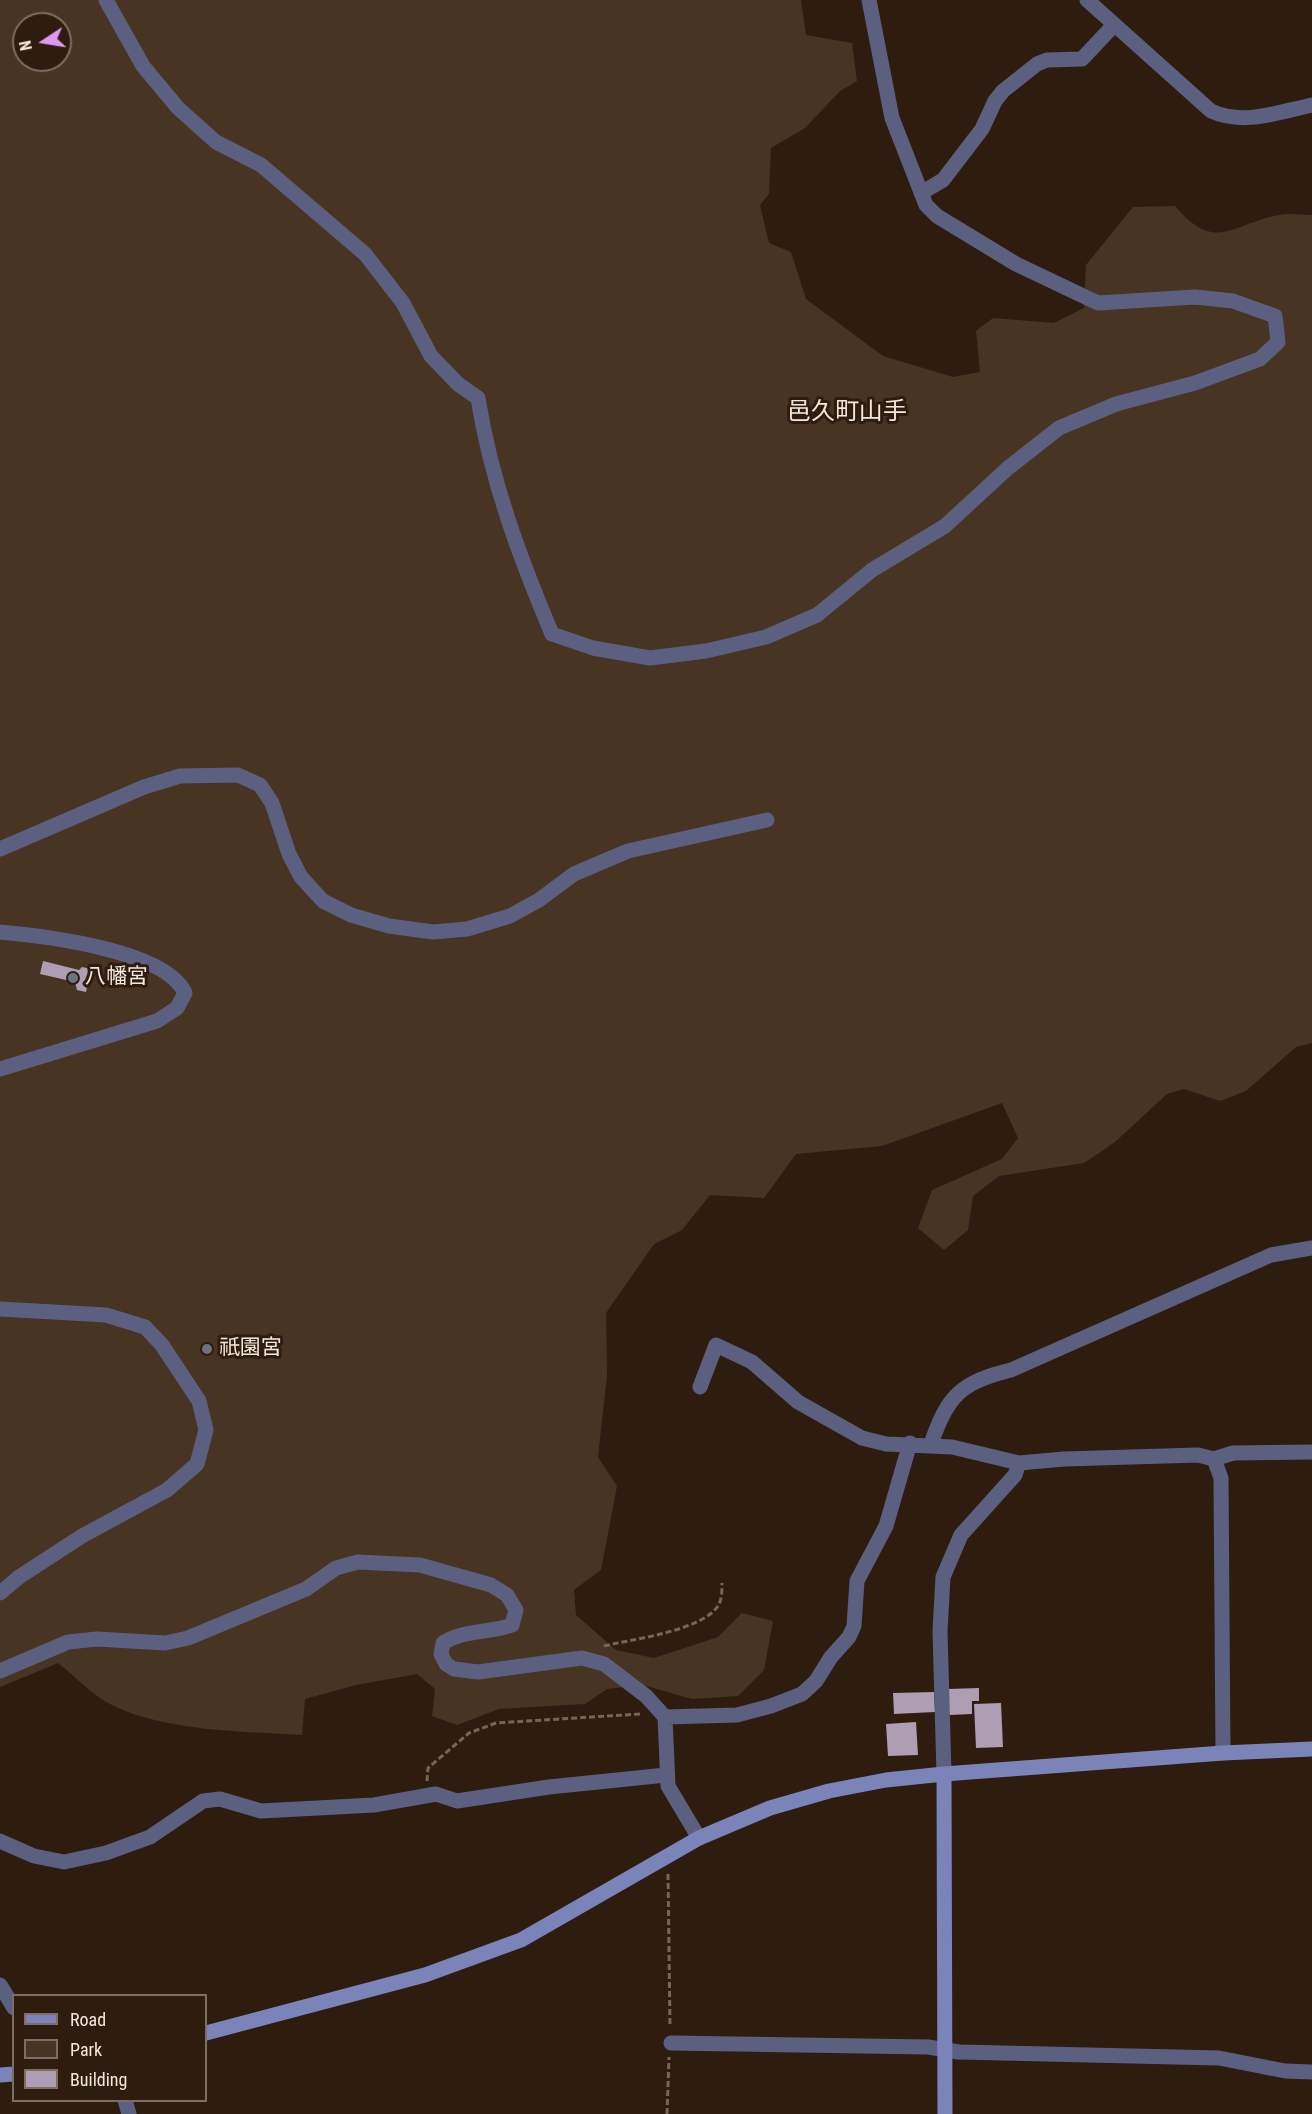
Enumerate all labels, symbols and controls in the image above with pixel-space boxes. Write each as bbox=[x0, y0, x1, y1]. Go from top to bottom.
north arrow bbox=[12, 12, 72, 72]
text: N bbox=[16, 39, 36, 52]
district label: 邑久町山手 bbox=[787, 399, 907, 427]
place label: 八幡宮 bbox=[85, 965, 148, 991]
marker: 八幡宮 bbox=[66, 971, 80, 985]
place label: 祇園宮 bbox=[219, 1336, 282, 1362]
marker: 祇園宮 bbox=[200, 1342, 214, 1356]
legend bbox=[12, 1994, 207, 2102]
text: Road bbox=[70, 2009, 106, 2030]
text: Park bbox=[70, 2039, 102, 2060]
text: Building bbox=[70, 2069, 127, 2090]

